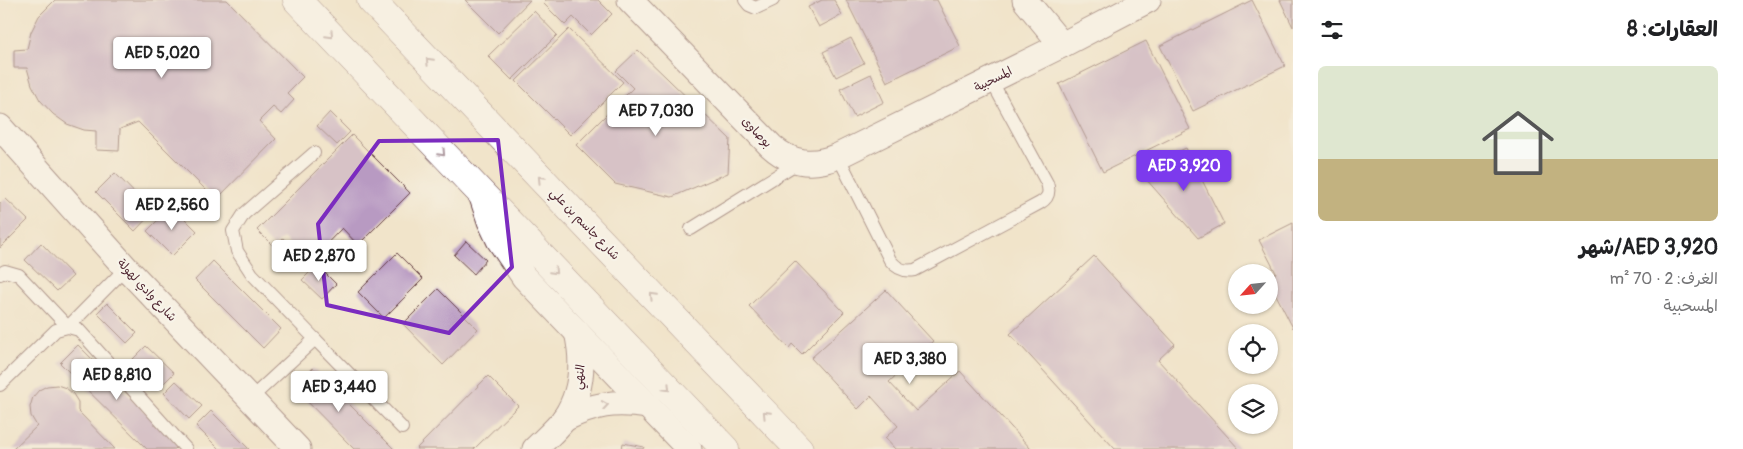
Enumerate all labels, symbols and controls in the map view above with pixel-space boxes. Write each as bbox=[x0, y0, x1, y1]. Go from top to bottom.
icon: filters bbox=[1318, 16, 1346, 44]
text: العقارات: 8 bbox=[1627, 16, 1718, 43]
one-way arrow bbox=[324, 30, 333, 39]
pin: AED 5,020 bbox=[105, 36, 219, 79]
text: AED 5,020 bbox=[124, 43, 200, 63]
one-way arrow bbox=[426, 58, 435, 67]
street label: المسحبية bbox=[972, 63, 1015, 95]
pin: AED 7,030 bbox=[599, 94, 713, 137]
icon: home bbox=[1473, 98, 1563, 188]
text: AED 7,030 bbox=[618, 101, 694, 121]
street label: بوصاوى bbox=[738, 114, 775, 151]
one-way arrow bbox=[436, 148, 445, 157]
pin: AED 3,920 bbox=[1127, 150, 1241, 192]
text: AED 3,920 bbox=[1147, 156, 1221, 176]
one-way arrow bbox=[538, 175, 547, 184]
street label: شارع جاسم بن علي bbox=[545, 185, 623, 265]
pin: AED 2,560 bbox=[115, 188, 229, 231]
text: AED 2,560 bbox=[135, 195, 209, 215]
text: AED 3,920/شهر bbox=[1579, 234, 1718, 261]
pin: AED 2,870 bbox=[262, 240, 376, 282]
text: AED 2,870 bbox=[283, 246, 355, 266]
street label: شارع وادي لهولة bbox=[113, 256, 179, 325]
north arrow bbox=[1228, 264, 1278, 314]
map controls bbox=[1228, 264, 1278, 434]
one-way arrow bbox=[548, 265, 557, 274]
text: الغرف: 2 · 70 m² bbox=[1610, 269, 1718, 289]
one-way arrow bbox=[650, 293, 659, 302]
text: المسحبية bbox=[1664, 296, 1718, 316]
button: locate bbox=[1228, 324, 1278, 374]
pin: AED 3,380 bbox=[853, 342, 967, 385]
text: AED 3,380 bbox=[873, 349, 947, 369]
pin: AED 8,810 bbox=[60, 358, 174, 401]
street label: النهي bbox=[570, 364, 592, 391]
text: AED 8,810 bbox=[82, 365, 152, 385]
pin: AED 3,440 bbox=[282, 370, 396, 413]
text: AED 3,440 bbox=[302, 377, 376, 397]
one-way arrow bbox=[661, 382, 670, 391]
button: layers bbox=[1228, 384, 1278, 434]
one-way arrow bbox=[601, 400, 609, 411]
one-way arrow bbox=[763, 410, 772, 419]

